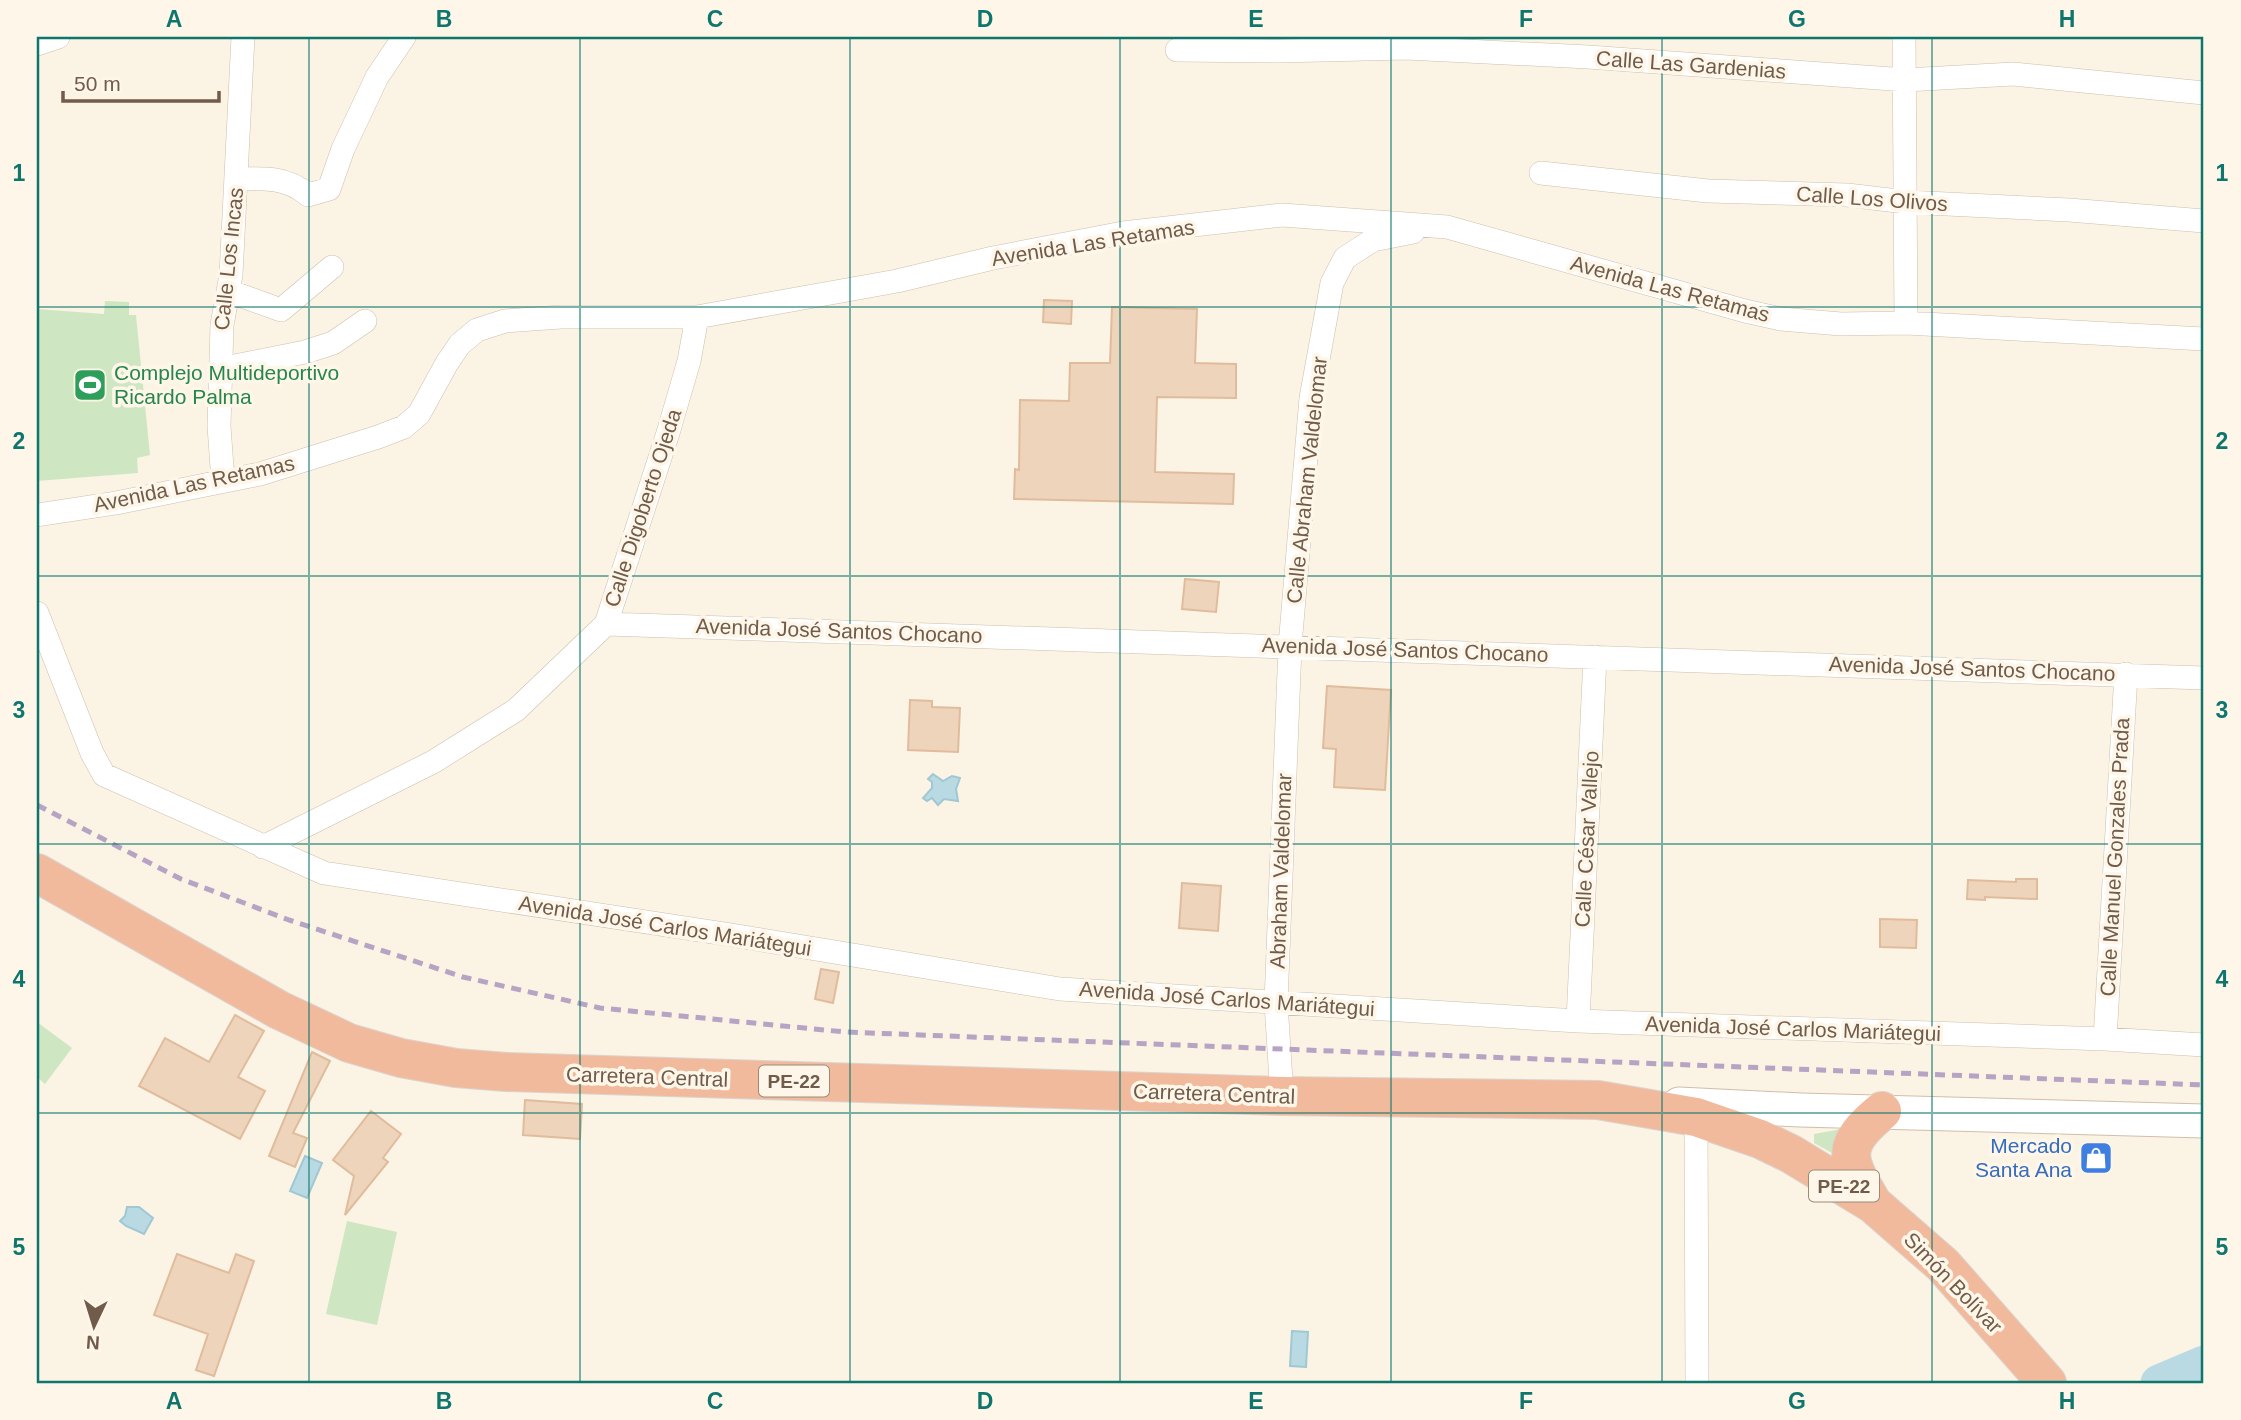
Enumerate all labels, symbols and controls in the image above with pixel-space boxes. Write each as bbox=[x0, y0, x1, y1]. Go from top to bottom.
text: A bbox=[166, 6, 182, 32]
text: B bbox=[436, 6, 452, 32]
text: C bbox=[707, 6, 723, 32]
text: D bbox=[977, 6, 993, 32]
text: E bbox=[1248, 6, 1264, 32]
text: F bbox=[1519, 6, 1533, 32]
text: G bbox=[1788, 6, 1806, 32]
text: H bbox=[2059, 6, 2075, 32]
street label: Calle Las Gardenias bbox=[1595, 46, 1787, 83]
scale bar bbox=[63, 60, 219, 104]
text: 50 m bbox=[74, 72, 121, 95]
text: 1 bbox=[13, 160, 26, 186]
text: 1 bbox=[2216, 160, 2229, 186]
street label: Calle Los Olivos bbox=[1796, 182, 1949, 215]
street label: Calle Los Incas bbox=[210, 186, 247, 332]
street label: Avenida Las Retamas bbox=[990, 215, 1196, 270]
street label: Avenida Las Retamas bbox=[1568, 251, 1772, 326]
street label: Calle Abraham Valdelomar bbox=[1282, 355, 1331, 605]
place label: Complejo Multideportivo Ricardo Palma bbox=[114, 361, 339, 408]
sports icon: Complejo Multideportivo Ricardo Palma bbox=[71, 366, 109, 404]
street label: Calle Digoberto Ojeda bbox=[600, 406, 685, 610]
text: 2 bbox=[13, 428, 25, 454]
text: 2 bbox=[2216, 428, 2228, 454]
street label: Avenida Las Retamas bbox=[91, 451, 297, 516]
street label: Avenida José Santos Chocano bbox=[695, 614, 983, 647]
street label: Avenida José Santos Chocano bbox=[1261, 633, 1549, 666]
street label: Avenida José Santos Chocano bbox=[1828, 652, 2116, 685]
text: 3 bbox=[13, 697, 25, 723]
text: 3 bbox=[2216, 697, 2228, 723]
street label: Calle Manuel Gonzales Prada bbox=[2096, 717, 2133, 997]
street label: Calle César Vallejo bbox=[1570, 750, 1603, 928]
street label: Abraham Valdelomar bbox=[1266, 773, 1295, 969]
street label: Avenida José Carlos Mariátegui bbox=[517, 891, 813, 960]
text: 4 bbox=[13, 966, 26, 992]
text: 4 bbox=[2216, 966, 2229, 992]
street label: Avenida José Carlos Mariátegui bbox=[1079, 977, 1376, 1020]
street label: Avenida José Carlos Mariátegui bbox=[1645, 1012, 1941, 1045]
street label: Carretera Central bbox=[566, 1062, 728, 1091]
road number: PE-22 bbox=[759, 1065, 829, 1096]
street label: Carretera Central bbox=[1133, 1079, 1295, 1108]
place label: Mercado Santa Ana bbox=[1975, 1134, 2072, 1181]
shop icon: Mercado Santa Ana bbox=[2077, 1139, 2115, 1177]
road number: PE-22 bbox=[1809, 1170, 1879, 1202]
street label: Simón Bolívar bbox=[1900, 1228, 2007, 1338]
text: 5 bbox=[13, 1234, 26, 1260]
text: 5 bbox=[2216, 1234, 2229, 1260]
north arrow bbox=[60, 1290, 130, 1360]
text: N bbox=[85, 1332, 100, 1353]
text: A bbox=[166, 1388, 182, 1414]
text: B bbox=[436, 1388, 452, 1414]
text: C bbox=[707, 1388, 723, 1414]
text: D bbox=[977, 1388, 993, 1414]
text: E bbox=[1248, 1388, 1264, 1414]
text: F bbox=[1519, 1388, 1533, 1414]
text: G bbox=[1788, 1388, 1806, 1414]
text: H bbox=[2059, 1388, 2075, 1414]

